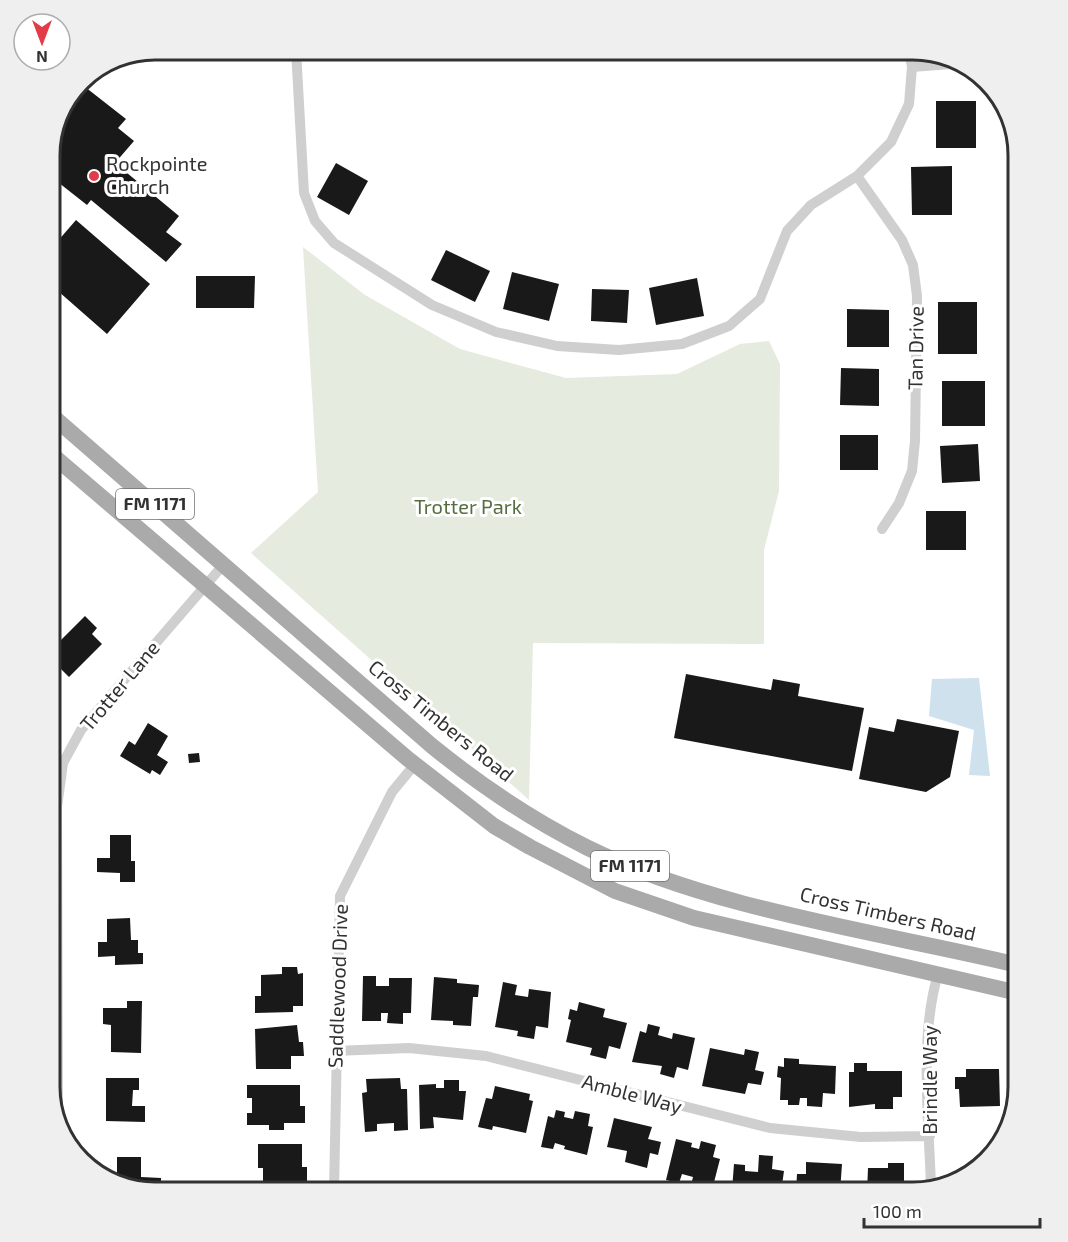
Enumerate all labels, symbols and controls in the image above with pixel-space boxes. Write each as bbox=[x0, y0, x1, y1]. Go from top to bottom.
north arrow bbox=[12, 12, 72, 72]
text: N bbox=[36, 48, 48, 67]
place label: Rockpointe Church bbox=[106, 151, 207, 198]
marker: Rockpointe Church bbox=[87, 169, 101, 183]
street label: Tan Drive bbox=[902, 306, 928, 390]
road number: FM 1171 bbox=[116, 489, 194, 519]
park label: Trotter Park bbox=[414, 494, 522, 518]
street label: Trotter Lane bbox=[75, 635, 164, 735]
street label: Cross Timbers Road bbox=[364, 654, 519, 786]
road number: FM 1171 bbox=[591, 851, 669, 881]
street label: Cross Timbers Road bbox=[798, 881, 979, 945]
street label: Saddlewood Drive bbox=[322, 903, 352, 1069]
street label: Brindle Way bbox=[917, 1025, 941, 1135]
street label: Amble Way bbox=[580, 1068, 685, 1118]
scale bar bbox=[864, 1191, 1040, 1229]
text: 100 m bbox=[873, 1200, 922, 1222]

